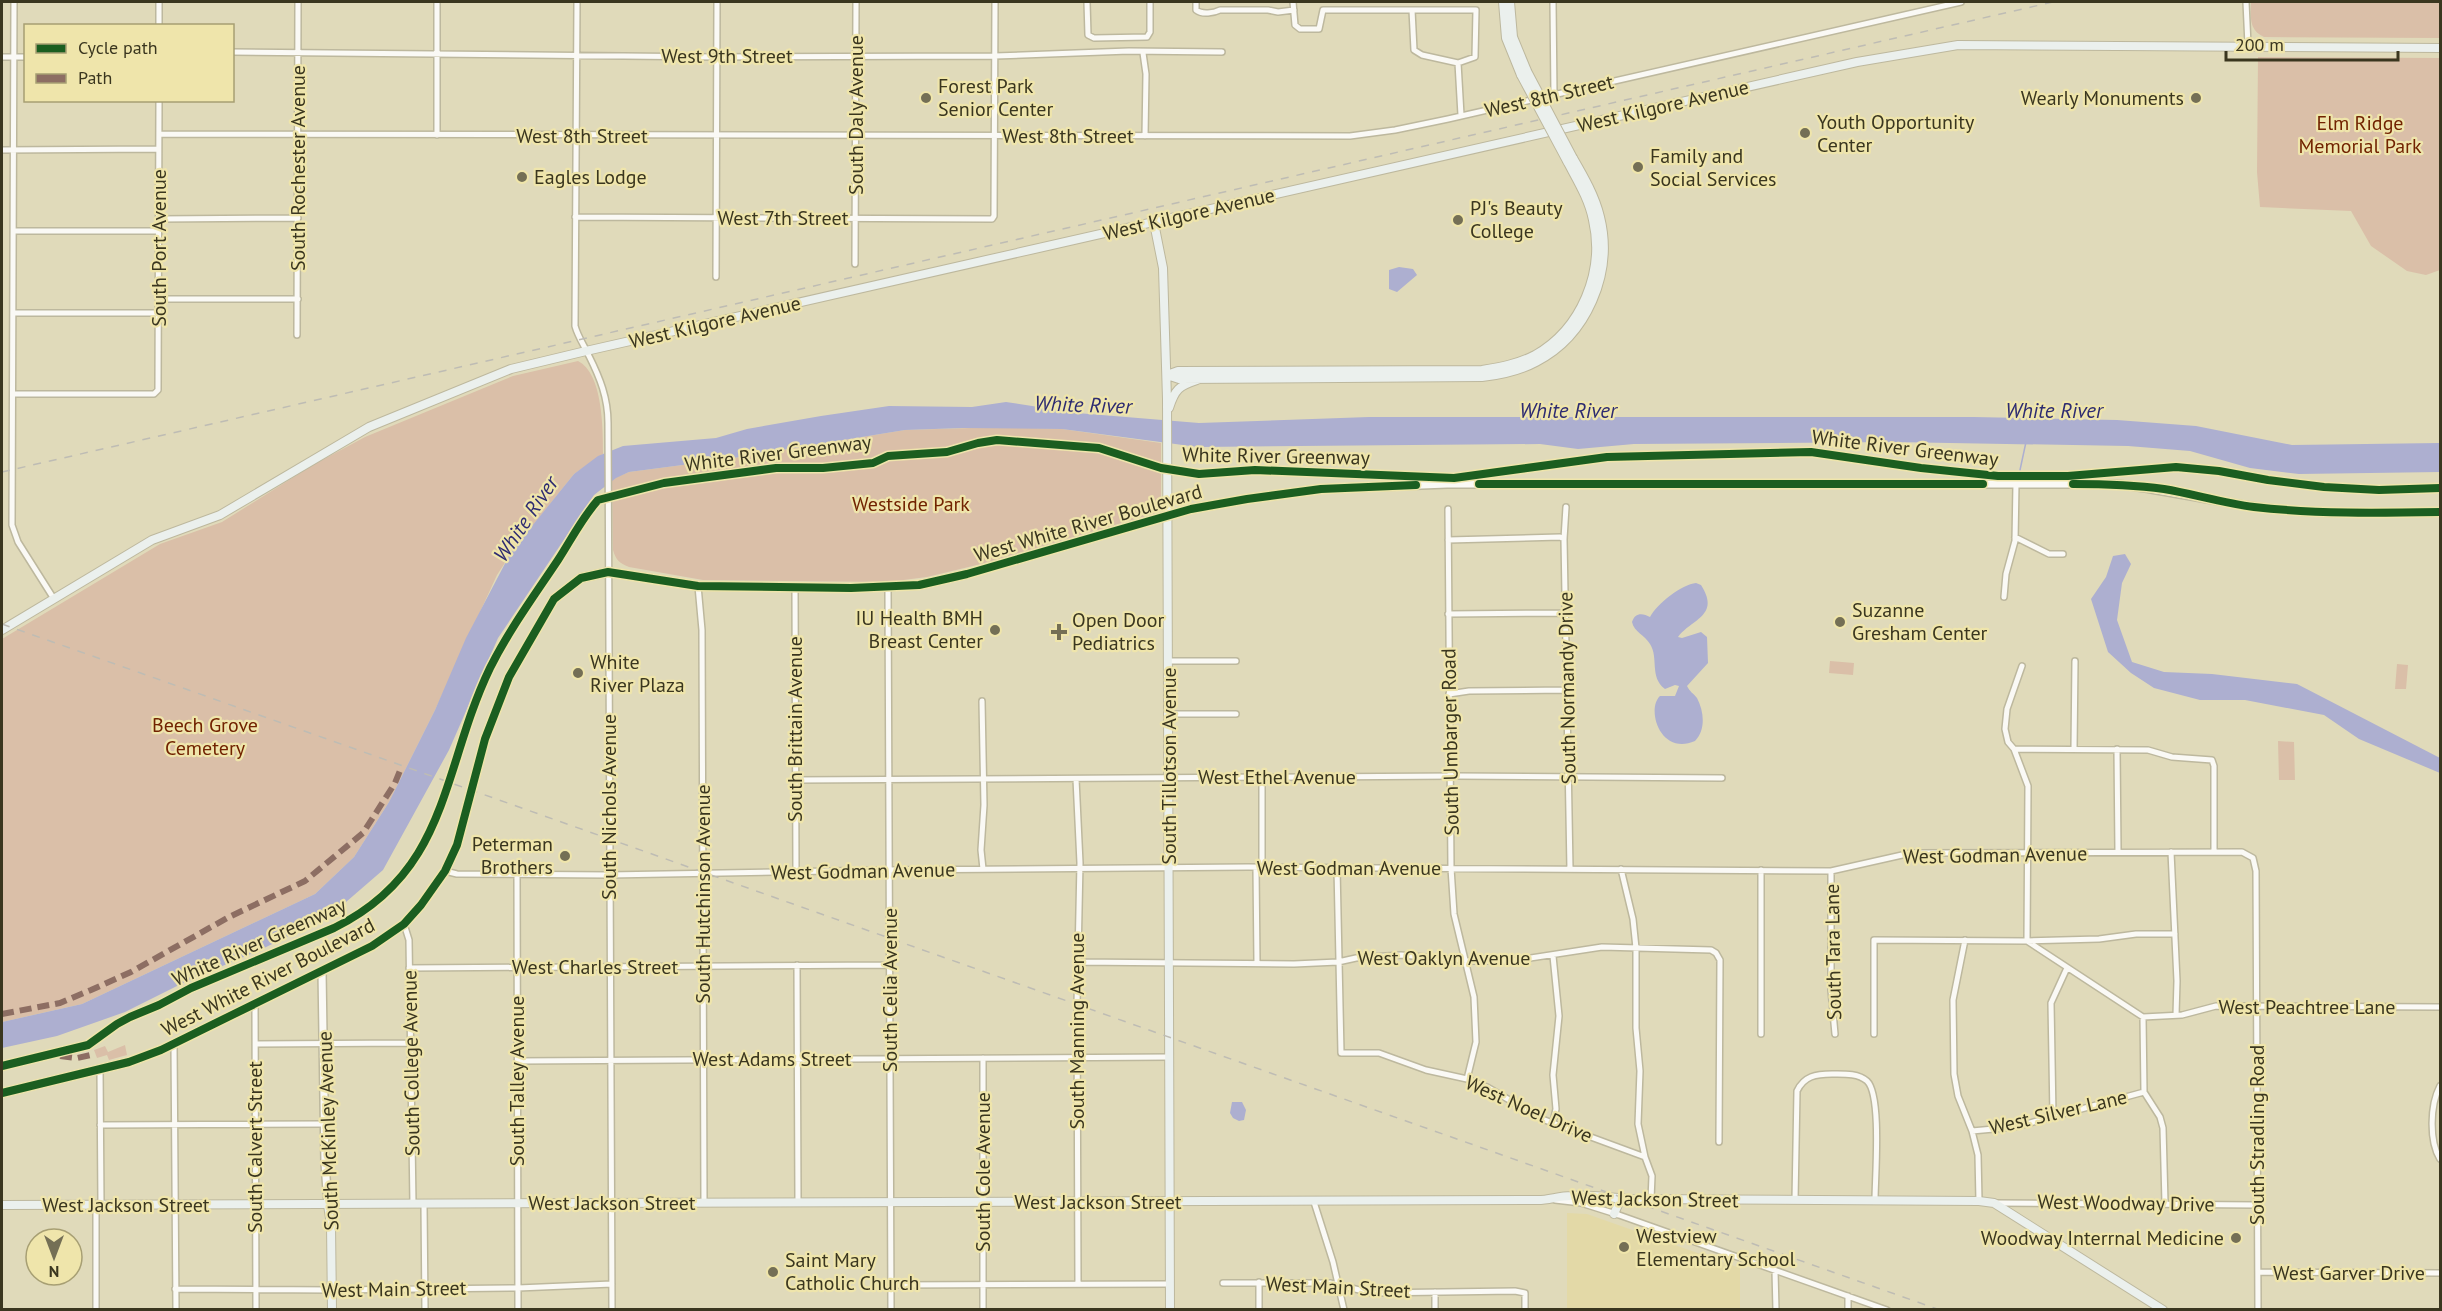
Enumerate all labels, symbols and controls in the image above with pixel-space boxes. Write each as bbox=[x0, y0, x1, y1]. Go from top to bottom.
legend bbox=[24, 24, 234, 102]
scale bar bbox=[2226, 24, 2398, 62]
text: 200 m bbox=[2235, 33, 2284, 56]
street label: South Daly Avenue bbox=[843, 35, 869, 195]
text: Cycle path bbox=[78, 36, 158, 59]
street label: West 9th Street bbox=[661, 43, 793, 69]
street label: South Rochester Avenue bbox=[285, 65, 311, 271]
text: Path bbox=[78, 66, 112, 89]
street label: West 8th Street bbox=[1482, 68, 1616, 123]
place label: Forest Park Senior Center bbox=[938, 73, 1053, 122]
street label: West Kilgore Avenue bbox=[1575, 74, 1751, 138]
place label: Wearly Monuments bbox=[2021, 85, 2184, 111]
marker: Forest Park Senior Center bbox=[919, 91, 933, 105]
marker: Wearly Monuments bbox=[2189, 91, 2203, 105]
place label: Youth Opportunity Center bbox=[1817, 109, 1975, 158]
park label: Elm Ridge Memorial Park bbox=[2299, 110, 2422, 159]
street label: West 8th Street bbox=[516, 123, 648, 149]
street label: West 8th Street bbox=[1002, 123, 1134, 149]
marker: Youth Opportunity Center bbox=[1798, 126, 1812, 140]
place label: Family and Social Services bbox=[1650, 143, 1777, 192]
marker: Family and Social Services bbox=[1631, 160, 1645, 174]
place label: Eagles Lodge bbox=[534, 164, 647, 190]
street label: South Port Avenue bbox=[146, 169, 172, 327]
marker: Eagles Lodge bbox=[515, 170, 529, 184]
street label: West Kilgore Avenue bbox=[1101, 182, 1277, 246]
place label: PJ's Beauty College bbox=[1470, 195, 1563, 244]
street label: West 7th Street bbox=[718, 205, 849, 231]
marker: PJ's Beauty College bbox=[1451, 213, 1465, 227]
street label: West Kilgore Avenue bbox=[627, 290, 803, 354]
water label: White River bbox=[1034, 389, 1134, 420]
water label: White River bbox=[1519, 397, 1619, 424]
water label: White River bbox=[2005, 397, 2105, 424]
street label: White River Greenway bbox=[1810, 424, 2001, 472]
street label: White River Greenway bbox=[683, 429, 874, 477]
street label: White River Greenway bbox=[1182, 441, 1371, 471]
water label: White River bbox=[487, 469, 565, 567]
street label: West White River Boulevard bbox=[971, 478, 1205, 568]
park label: Westside Park bbox=[852, 491, 970, 517]
street label: South Normandy Drive bbox=[1552, 591, 1582, 785]
place label: Suzanne Gresham Center bbox=[1852, 597, 1988, 646]
place label: IU Health BMH Breast Center bbox=[855, 605, 983, 654]
place label: Open Door Pediatrics bbox=[1072, 607, 1164, 656]
marker: Suzanne Gresham Center bbox=[1833, 615, 1847, 629]
marker: IU Health BMH Breast Center bbox=[988, 623, 1002, 637]
marker: Open Door Pediatrics bbox=[1050, 623, 1068, 641]
street label: South Brittain Avenue bbox=[782, 636, 808, 822]
street label: South Umbarger Road bbox=[1435, 648, 1465, 836]
place label: White River Plaza bbox=[590, 649, 685, 698]
marker: White River Plaza bbox=[571, 666, 585, 680]
street label: South Tillotson Avenue bbox=[1156, 667, 1182, 865]
park label: Beech Grove Cemetery bbox=[152, 712, 258, 761]
street label: South Nichols Avenue bbox=[596, 714, 622, 900]
street label: West Ethel Avenue bbox=[1198, 764, 1356, 790]
street label: South Hutchinson Avenue bbox=[690, 784, 716, 1004]
place label: Peterman Brothers bbox=[472, 831, 553, 880]
street label: West Godman Avenue bbox=[1903, 840, 2087, 870]
marker: Peterman Brothers bbox=[558, 849, 572, 863]
street label: West Godman Avenue bbox=[1257, 855, 1441, 881]
street label: West Godman Avenue bbox=[771, 856, 955, 886]
street label: South Tara Lane bbox=[1819, 884, 1847, 1020]
street label: White River Greenway bbox=[168, 892, 351, 992]
street label: South Celia Avenue bbox=[877, 908, 903, 1072]
street label: West White River Boulevard bbox=[157, 912, 379, 1042]
street label: South Manning Avenue bbox=[1064, 933, 1090, 1130]
street label: West Oaklyn Avenue bbox=[1358, 945, 1530, 971]
street label: West Charles Street bbox=[512, 954, 678, 980]
street label: South College Avenue bbox=[396, 970, 426, 1156]
street label: West Peachtree Lane bbox=[2219, 994, 2395, 1020]
street label: South Talley Avenue bbox=[504, 996, 530, 1166]
street label: South McKinley Avenue bbox=[312, 1031, 344, 1231]
street label: South Stradling Road bbox=[2244, 1045, 2270, 1225]
street label: West Adams Street bbox=[692, 1046, 852, 1072]
street label: South Calvert Street bbox=[242, 1061, 268, 1233]
street label: West Noel Drive bbox=[1461, 1069, 1597, 1149]
street label: West Silver Lane bbox=[1986, 1083, 2130, 1141]
street label: South Cole Avenue bbox=[970, 1092, 996, 1252]
street label: West Jackson Street bbox=[1571, 1185, 1739, 1213]
street label: West Woodway Drive bbox=[2037, 1188, 2215, 1218]
street label: West Jackson Street bbox=[1014, 1189, 1182, 1215]
street label: West Jackson Street bbox=[528, 1190, 696, 1216]
street label: West Jackson Street bbox=[42, 1192, 210, 1218]
place label: Westview Elementary School bbox=[1636, 1223, 1796, 1272]
place label: Woodway Interrnal Medicine bbox=[1981, 1225, 2224, 1251]
north arrow bbox=[24, 1227, 84, 1287]
marker: Woodway Interrnal Medicine bbox=[2229, 1231, 2243, 1245]
marker: Westview Elementary School bbox=[1617, 1240, 1631, 1254]
place label: Saint Mary Catholic Church bbox=[785, 1247, 919, 1296]
street label: West Garver Drive bbox=[2273, 1260, 2425, 1286]
text: N bbox=[49, 1262, 59, 1282]
marker: Saint Mary Catholic Church bbox=[766, 1265, 780, 1279]
street label: West Main Street bbox=[1265, 1270, 1411, 1304]
street label: West Main Street bbox=[321, 1275, 467, 1303]

